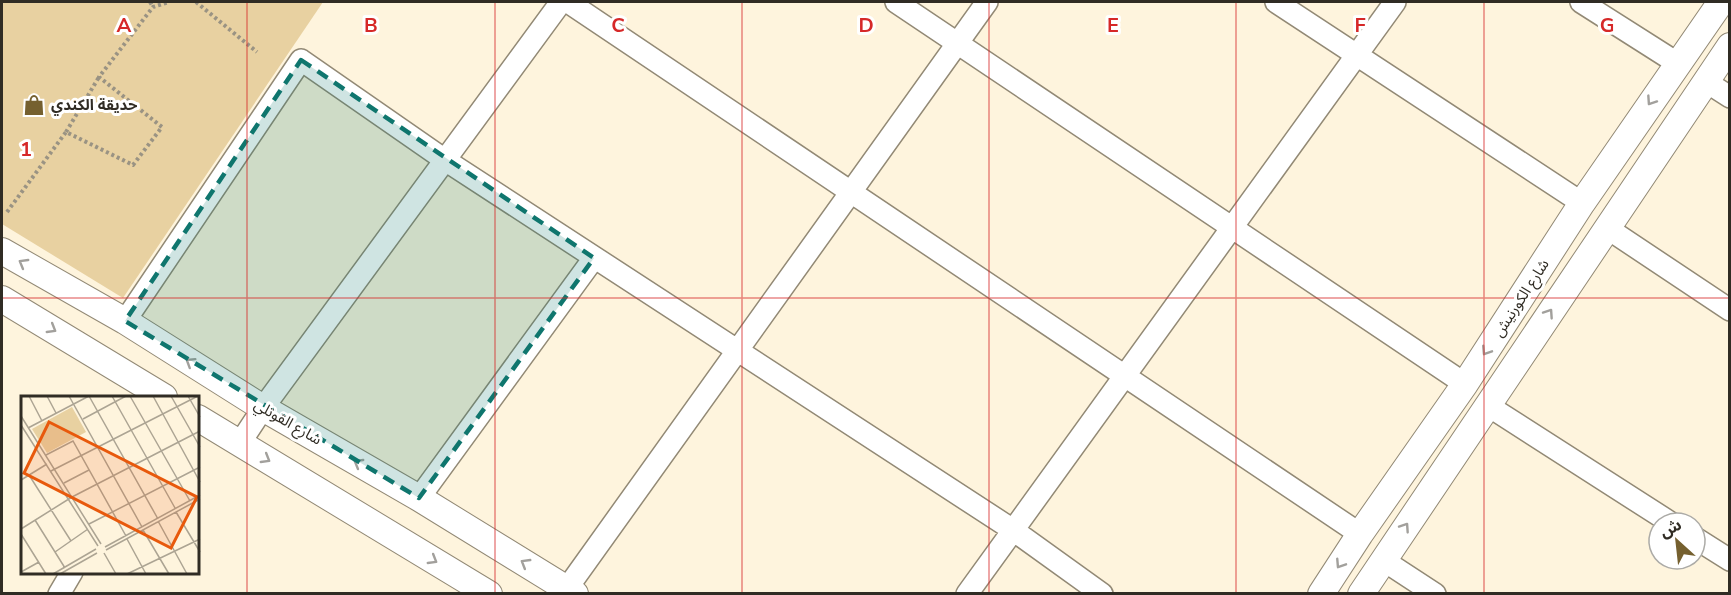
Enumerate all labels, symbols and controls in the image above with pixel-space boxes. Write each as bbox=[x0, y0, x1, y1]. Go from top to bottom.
text: A bbox=[117, 12, 132, 39]
text: B bbox=[364, 12, 378, 39]
text: C bbox=[611, 12, 625, 39]
text: D bbox=[858, 12, 874, 39]
text: E bbox=[1107, 12, 1119, 39]
text: F bbox=[1354, 12, 1366, 39]
text: G bbox=[1600, 12, 1614, 39]
shop icon: حديقة الكندي bbox=[22, 93, 46, 117]
one-way arrow bbox=[1647, 94, 1658, 105]
place label: حديقة الكندي bbox=[51, 95, 138, 116]
text: 1 bbox=[20, 136, 32, 163]
street label: شارع الكورنيش bbox=[1488, 255, 1555, 342]
one-way arrow bbox=[19, 259, 29, 270]
one-way arrow bbox=[1542, 309, 1553, 320]
one-way arrow bbox=[46, 322, 56, 334]
one-way arrow bbox=[1482, 345, 1493, 356]
one-way arrow bbox=[186, 359, 197, 370]
street label: شارع القوتلي bbox=[249, 395, 326, 451]
inset map bbox=[21, 396, 200, 574]
one-way arrow bbox=[260, 452, 270, 463]
one-way arrow bbox=[353, 458, 364, 470]
north arrow bbox=[1647, 511, 1707, 571]
text: ش bbox=[1656, 514, 1685, 543]
one-way arrow bbox=[1398, 523, 1409, 534]
one-way arrow bbox=[427, 552, 437, 564]
one-way arrow bbox=[1336, 557, 1347, 568]
one-way arrow bbox=[521, 559, 531, 571]

